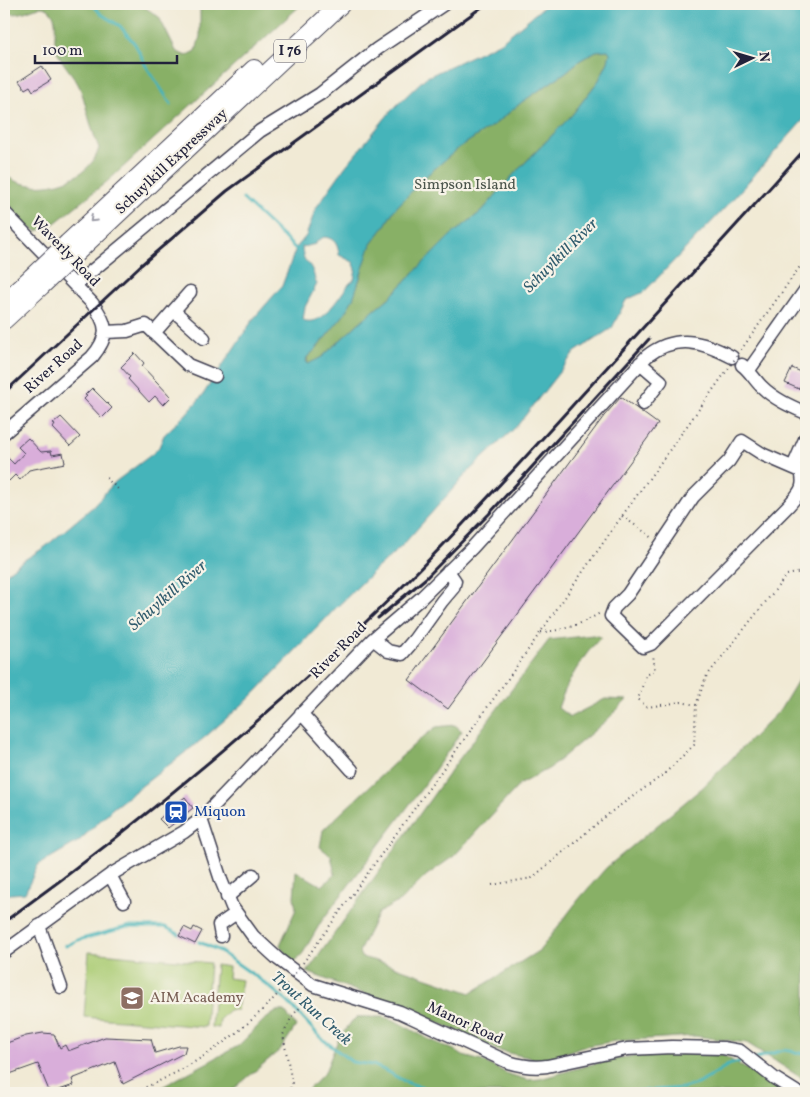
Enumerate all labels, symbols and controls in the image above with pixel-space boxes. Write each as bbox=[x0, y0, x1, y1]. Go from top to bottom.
scale bar bbox=[35, 32, 178, 64]
north arrow bbox=[728, 32, 778, 82]
road number: I 76 bbox=[274, 40, 306, 62]
text: 100 m bbox=[42, 41, 82, 62]
text: N bbox=[754, 51, 773, 63]
street label: Schuylkill Expressway bbox=[111, 104, 233, 220]
park label: Simpson Island bbox=[414, 175, 516, 196]
street label: Waverly Road bbox=[26, 212, 104, 292]
one-way arrow bbox=[90, 213, 99, 222]
water label: Schuylkill River bbox=[519, 213, 604, 298]
street label: River Road bbox=[20, 335, 88, 399]
water label: Schuylkill River bbox=[124, 555, 213, 636]
street label: River Road bbox=[306, 618, 372, 684]
station icon: Miquon bbox=[163, 799, 189, 825]
place label: Miquon bbox=[194, 802, 246, 823]
water label: Trout Run Creek bbox=[266, 967, 356, 1051]
school or university icon: AIM Academy bbox=[119, 985, 145, 1011]
place label: AIM Academy bbox=[150, 988, 244, 1009]
street label: Manor Road bbox=[424, 997, 506, 1051]

